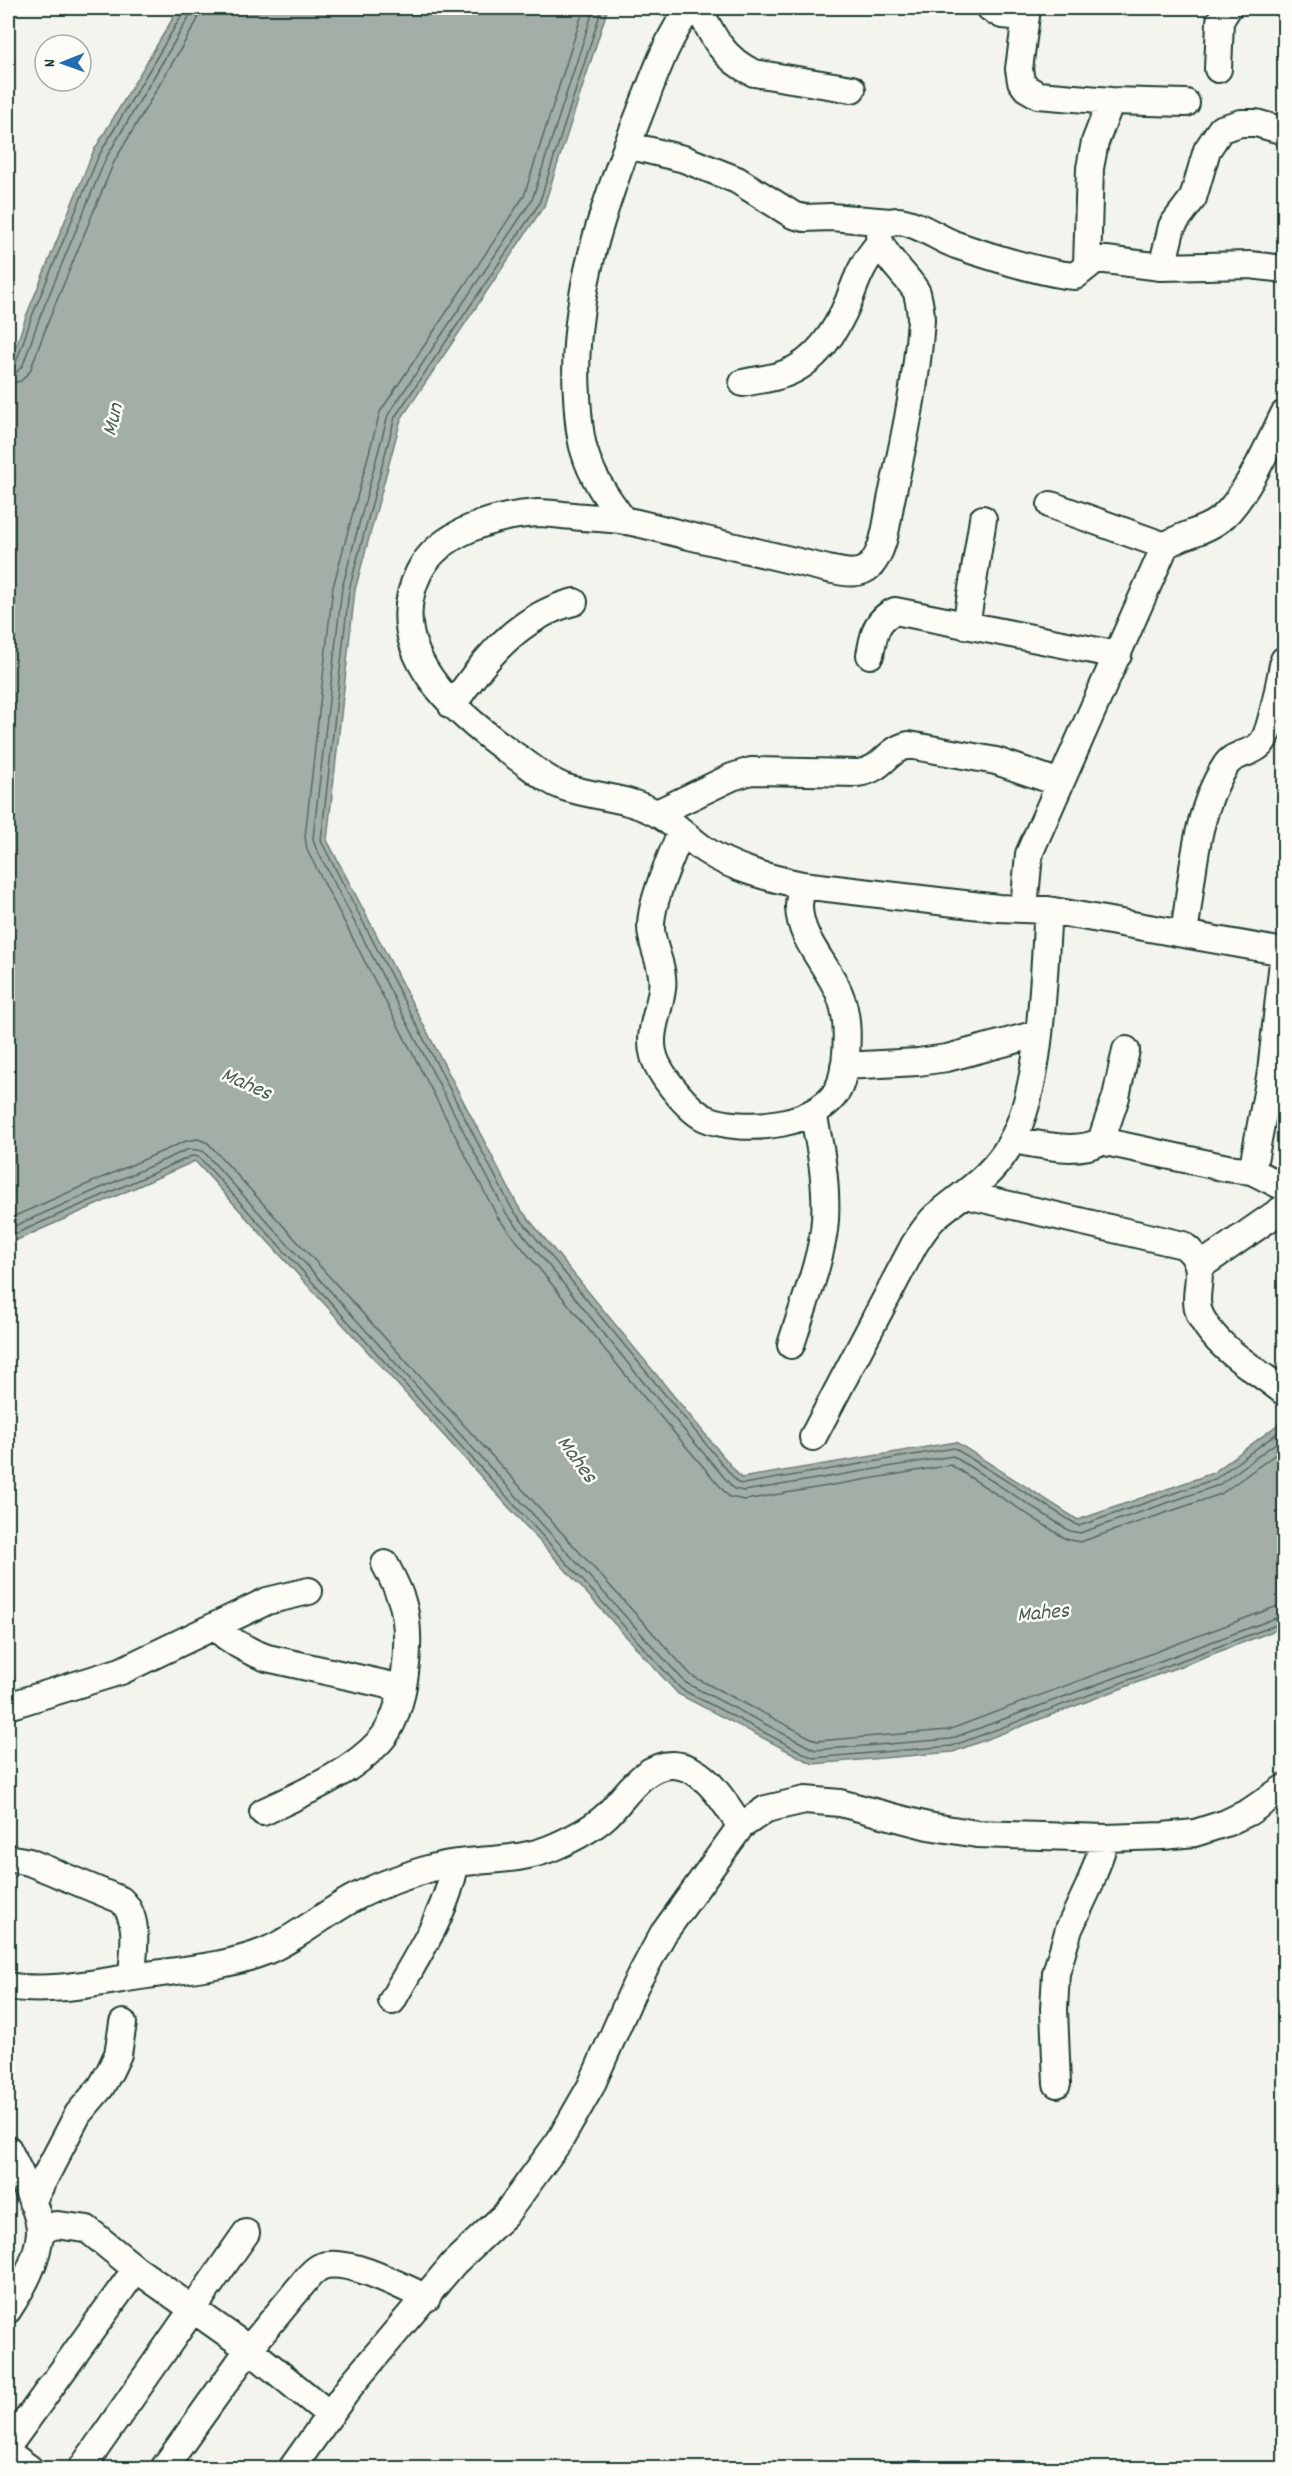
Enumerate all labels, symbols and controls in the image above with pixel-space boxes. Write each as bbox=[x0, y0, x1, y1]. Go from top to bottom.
north arrow bbox=[33, 33, 93, 93]
text: N bbox=[39, 59, 62, 67]
water label: Mun bbox=[95, 400, 133, 439]
water label: Mahes bbox=[216, 1060, 277, 1110]
water label: Mahes bbox=[548, 1430, 604, 1491]
water label: Mahes bbox=[1016, 1596, 1071, 1632]

